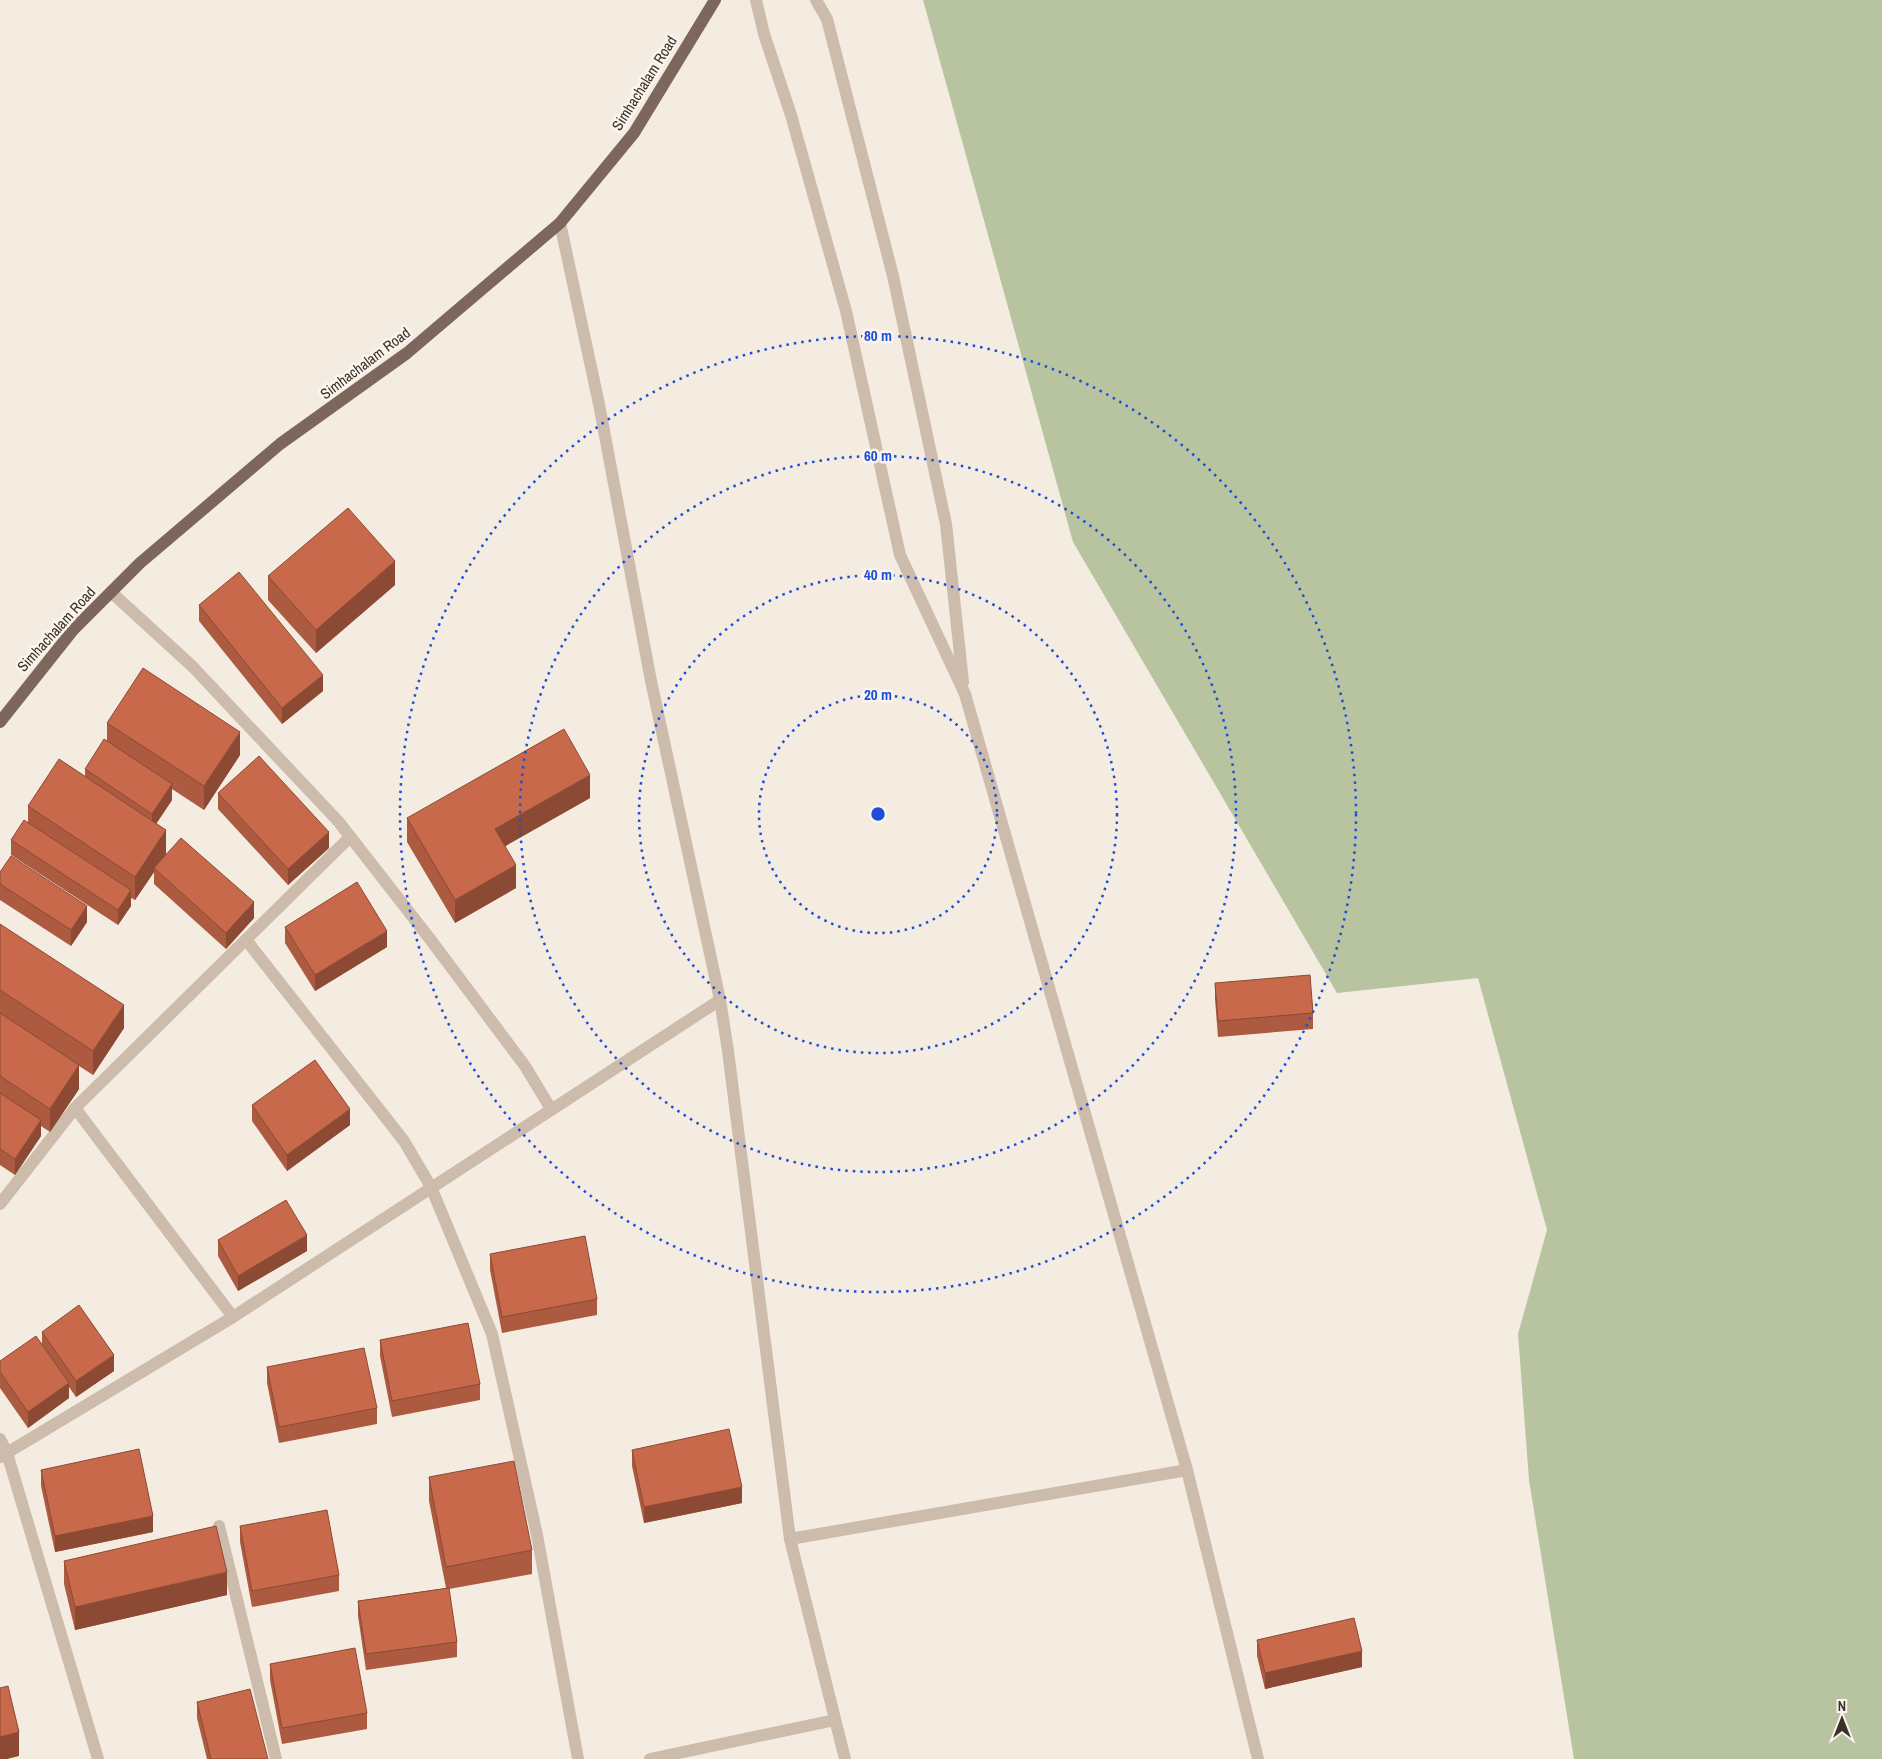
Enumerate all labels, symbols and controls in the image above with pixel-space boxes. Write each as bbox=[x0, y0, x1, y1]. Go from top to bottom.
street label: Simhachalam Road bbox=[606, 32, 682, 134]
street label: Simhachalam Road bbox=[316, 322, 414, 404]
text: 80 m bbox=[864, 325, 892, 346]
text: 60 m bbox=[864, 445, 892, 466]
text: 40 m bbox=[864, 564, 892, 585]
street label: Simhachalam Road bbox=[12, 582, 100, 676]
text: 20 m bbox=[864, 684, 892, 705]
centre of rings bbox=[869, 805, 887, 823]
north arrow bbox=[1817, 1694, 1867, 1744]
text: N bbox=[1838, 1697, 1846, 1715]

